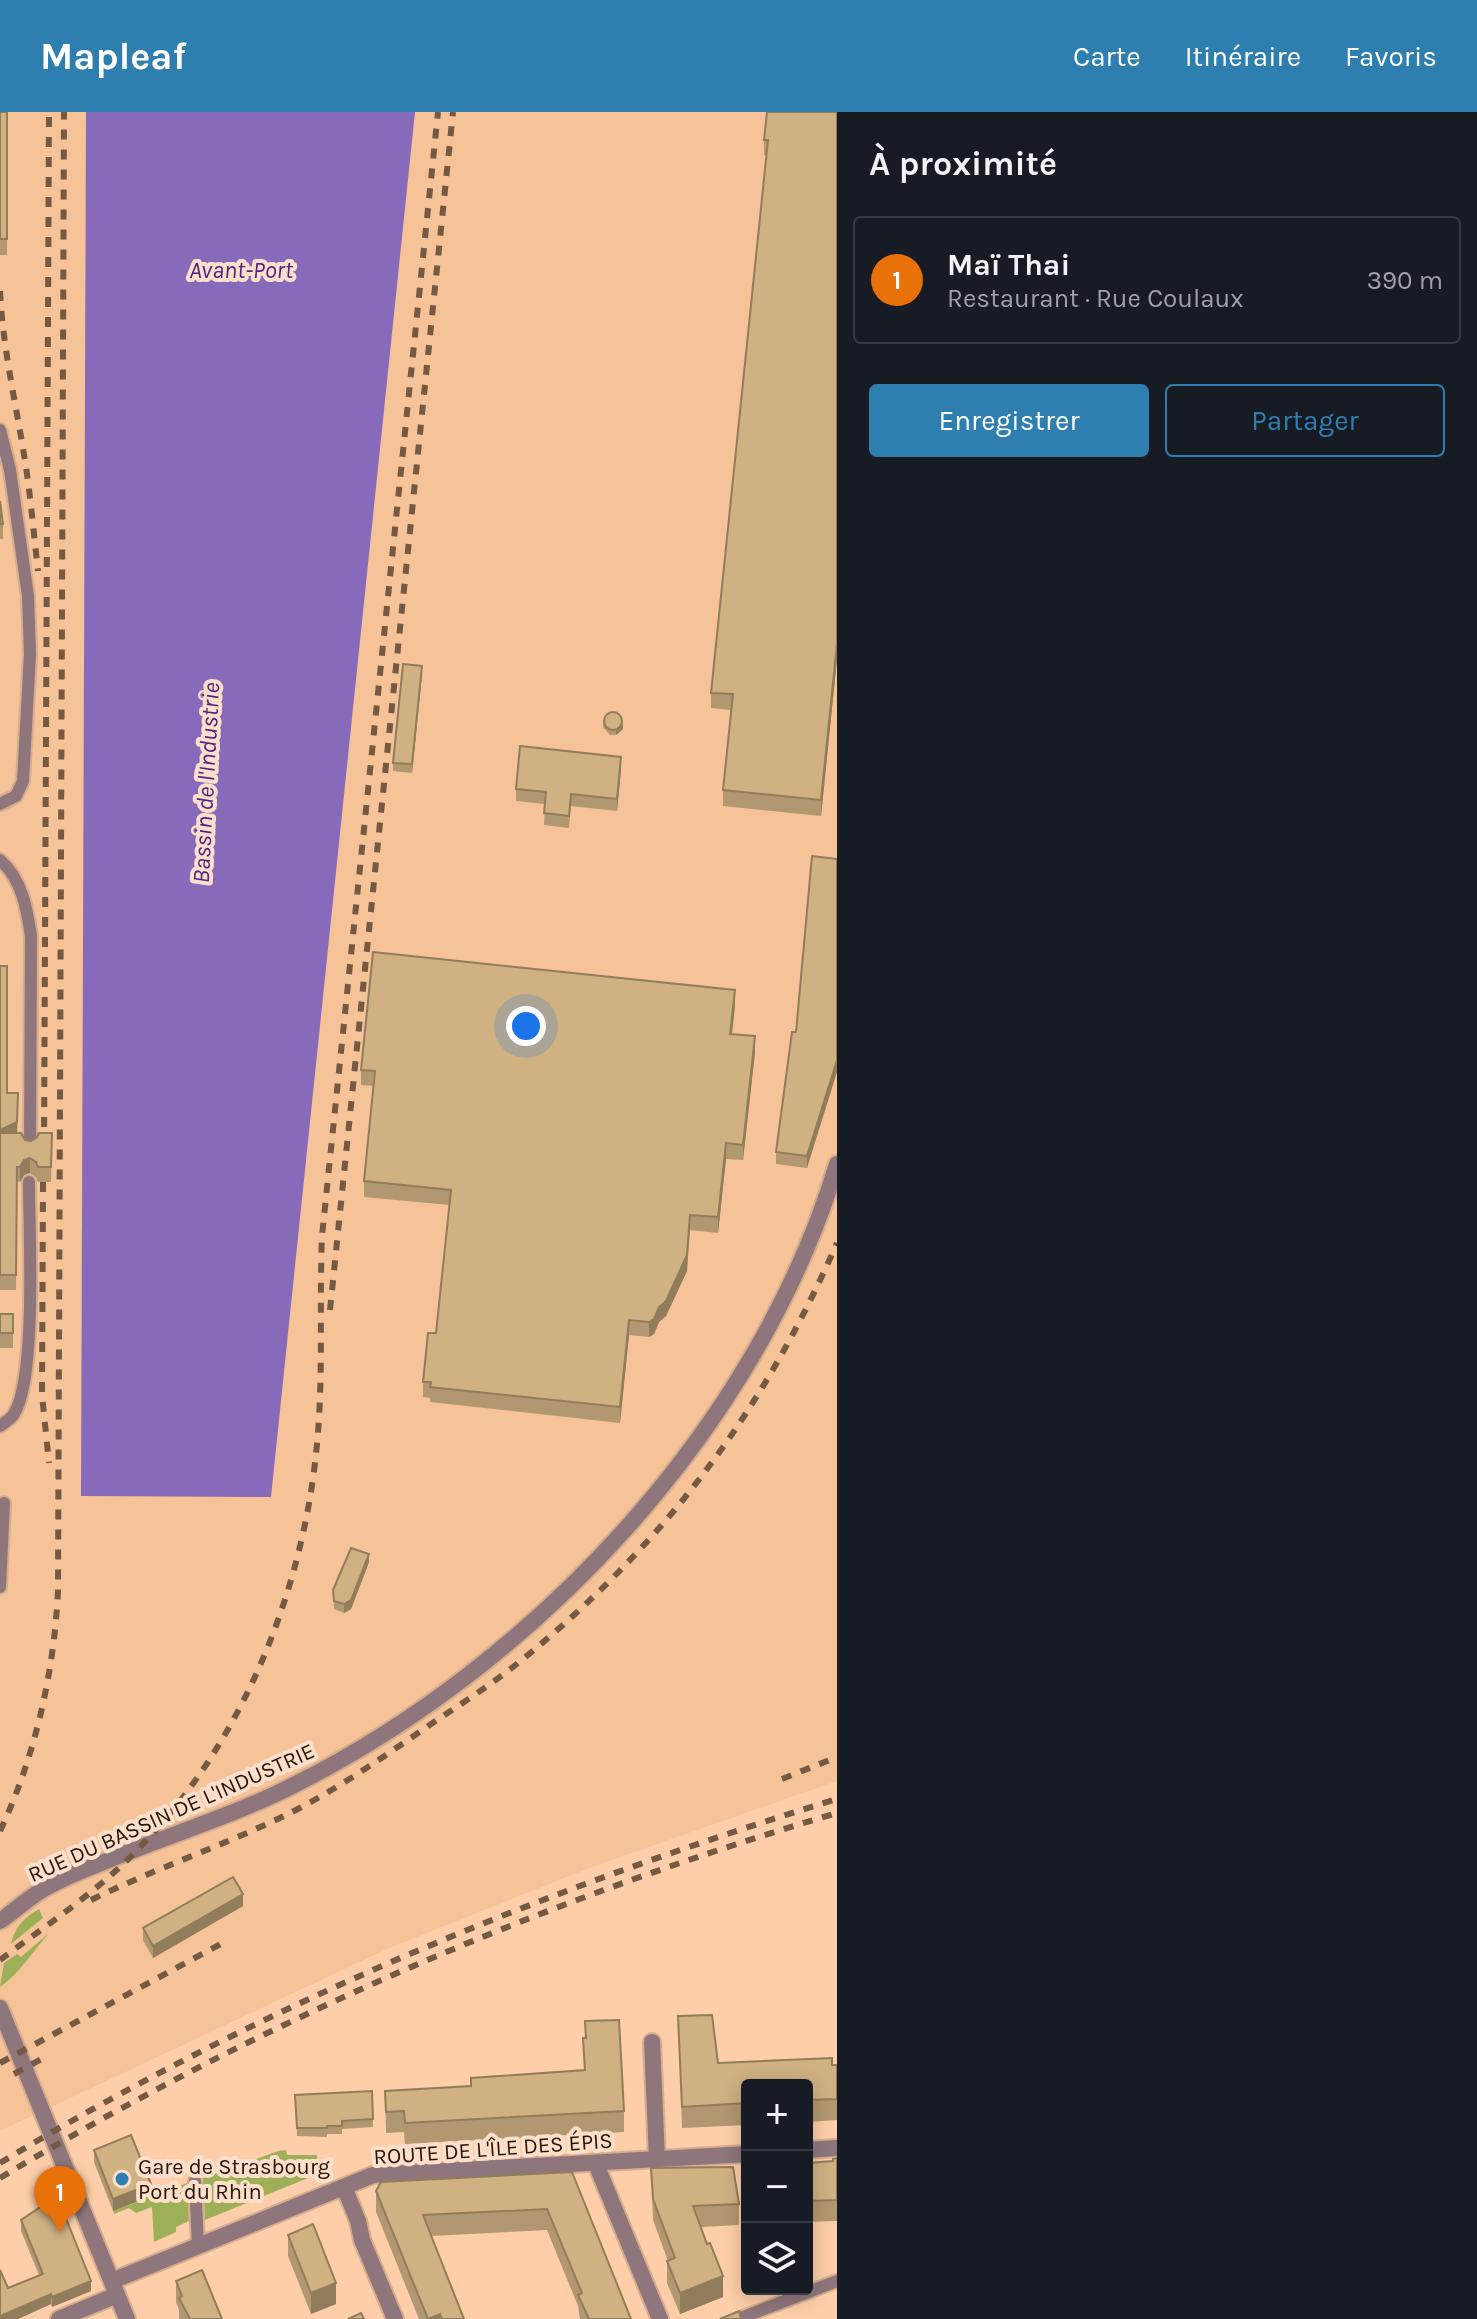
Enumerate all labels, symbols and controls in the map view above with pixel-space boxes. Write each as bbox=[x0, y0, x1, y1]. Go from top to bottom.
text: Mapleaf bbox=[40, 34, 187, 79]
text: Carte bbox=[1073, 40, 1141, 73]
text: Itinéraire bbox=[1185, 40, 1301, 73]
text: Favoris bbox=[1345, 40, 1437, 73]
text: À proximité bbox=[869, 144, 1057, 184]
text: Maï Thai bbox=[947, 247, 1070, 283]
water label: Avant-Port bbox=[189, 256, 294, 284]
text: 1 bbox=[892, 265, 902, 296]
text: 390 m bbox=[1367, 265, 1443, 296]
text: Restaurant · Rue Coulaux bbox=[947, 283, 1244, 314]
button: Enregistrer bbox=[869, 384, 1149, 457]
button: Partager bbox=[1165, 384, 1445, 457]
water label: Bassin de l'Industrie bbox=[187, 682, 225, 884]
your location bbox=[506, 1006, 546, 1046]
street label: RUE DU BASSIN DE L'INDUSTRIE bbox=[24, 1738, 319, 1888]
map controls bbox=[741, 2079, 813, 2295]
button: + bbox=[741, 2079, 813, 2151]
street label: ROUTE DE L'ÎLE DES ÉPIS bbox=[373, 2127, 613, 2170]
button: − bbox=[741, 2151, 813, 2223]
place label: Gare de Strasbourg Port du Rhin bbox=[138, 2154, 330, 2205]
pin: 1 bbox=[34, 2166, 86, 2232]
marker: Gare de Strasbourg Port du Rhin bbox=[113, 2170, 131, 2188]
button: layers bbox=[741, 2223, 813, 2295]

